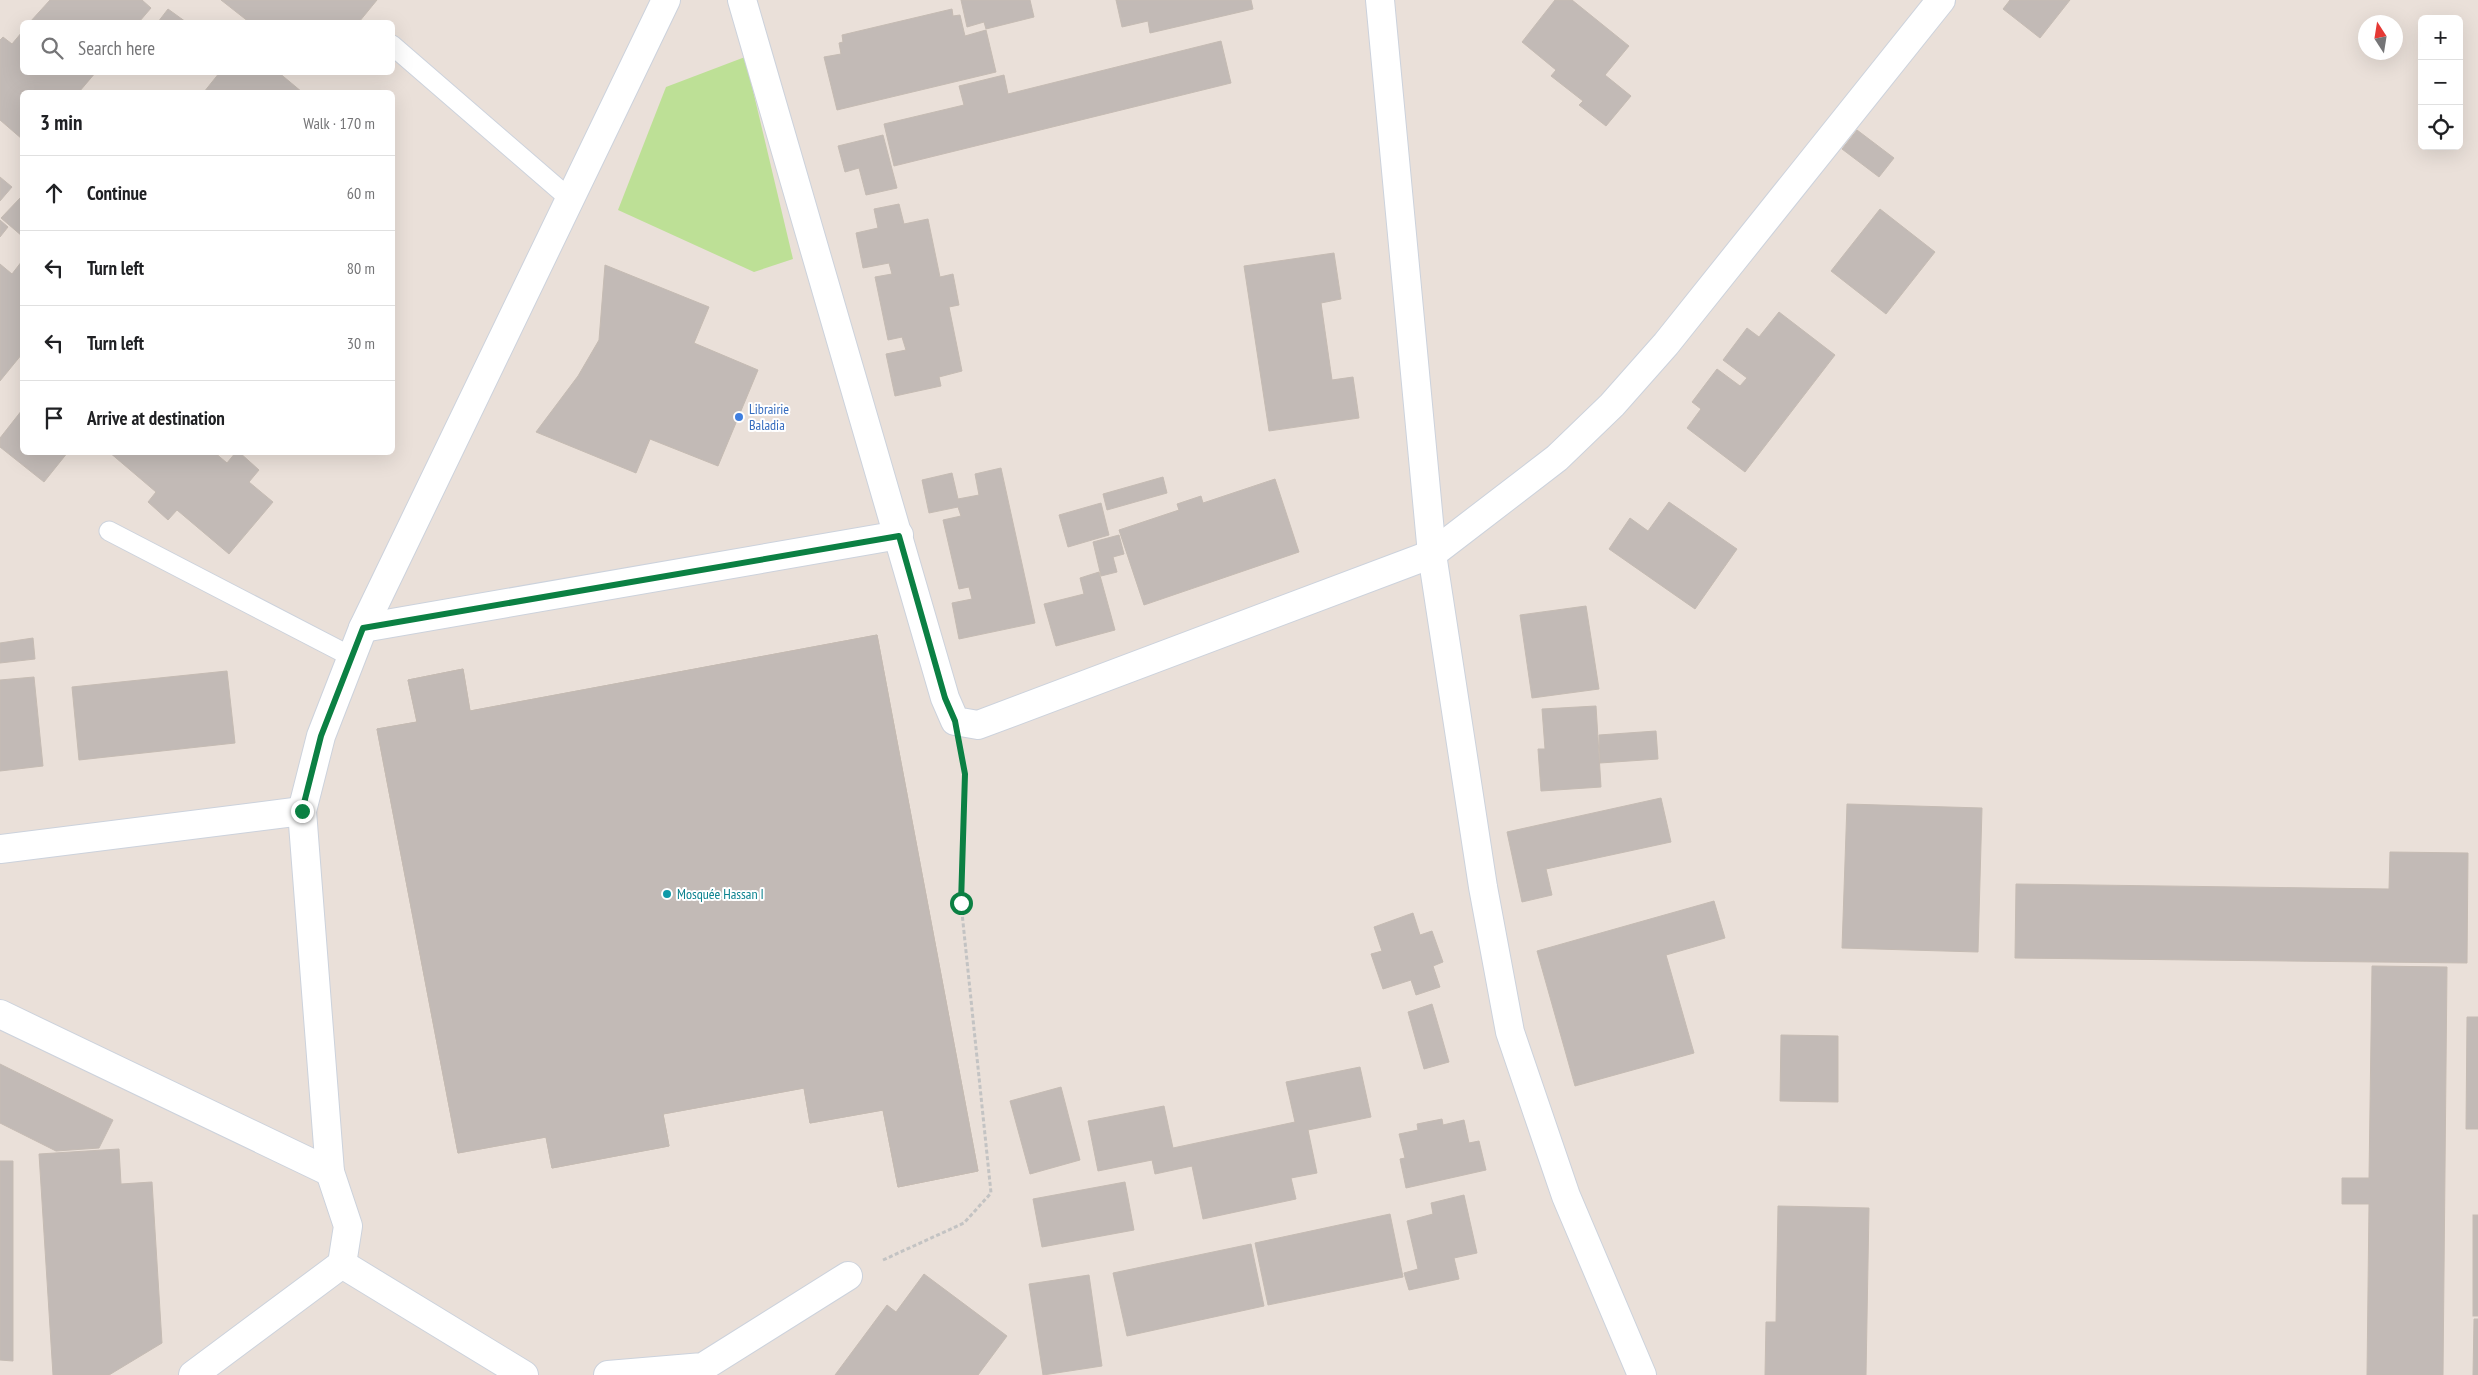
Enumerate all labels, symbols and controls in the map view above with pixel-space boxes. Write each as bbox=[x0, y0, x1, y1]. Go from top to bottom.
north arrow bbox=[2358, 15, 2403, 60]
map controls bbox=[2418, 15, 2463, 150]
button: + bbox=[2418, 15, 2463, 60]
search box bbox=[20, 20, 395, 75]
icon: search bbox=[38, 34, 66, 62]
text: Search here bbox=[78, 36, 155, 60]
button: − bbox=[2418, 60, 2463, 105]
button: locate bbox=[2418, 105, 2463, 150]
text: 3 min bbox=[40, 109, 82, 136]
text: Walk · 170 m bbox=[303, 113, 375, 133]
icon: ahead bbox=[40, 179, 68, 207]
text: Continue bbox=[87, 181, 147, 205]
text: 60 m bbox=[347, 183, 375, 203]
icon: left bbox=[40, 254, 68, 282]
text: Turn left bbox=[87, 256, 144, 280]
text: 80 m bbox=[347, 258, 375, 278]
icon: left bbox=[40, 329, 68, 357]
text: Turn left bbox=[87, 331, 144, 355]
text: 30 m bbox=[347, 333, 375, 353]
place label: Librairie Baladia bbox=[749, 400, 789, 434]
icon: arrive bbox=[40, 404, 68, 432]
text: Arrive at destination bbox=[87, 406, 225, 430]
marker: Librairie Baladia bbox=[733, 411, 745, 423]
route end bbox=[291, 800, 314, 823]
place label: Mosquée Hassan I bbox=[677, 885, 764, 903]
marker: Mosquée Hassan I bbox=[661, 888, 673, 900]
route start bbox=[950, 892, 973, 915]

